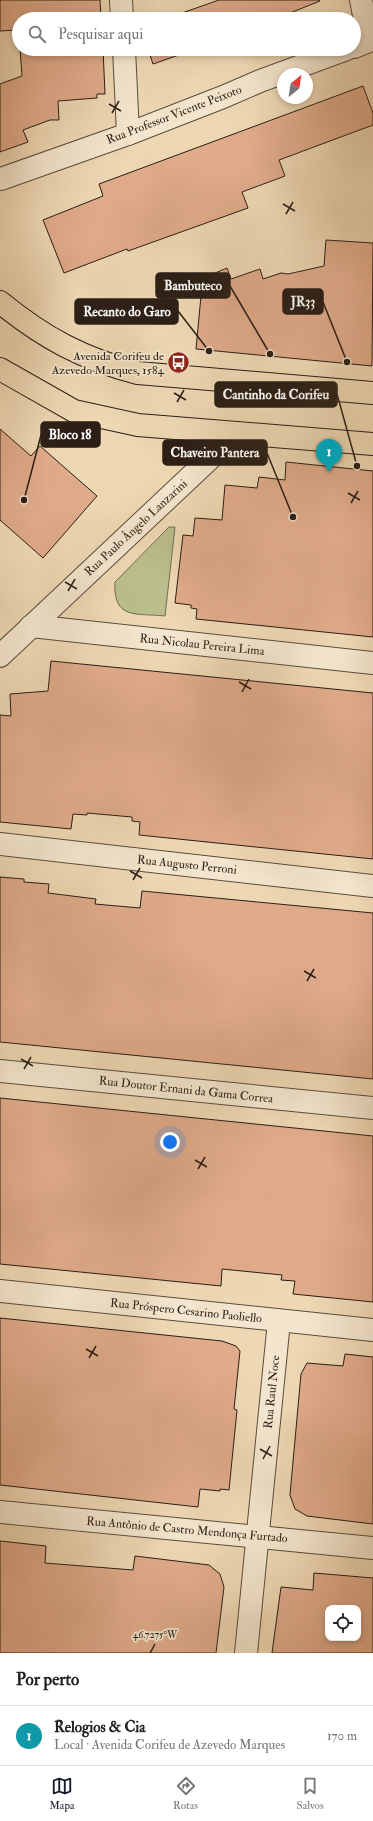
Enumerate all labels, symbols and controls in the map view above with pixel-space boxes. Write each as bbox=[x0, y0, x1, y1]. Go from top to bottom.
search box bbox=[12, 12, 361, 56]
icon: search bbox=[26, 23, 48, 45]
text: Pesquisar aqui bbox=[58, 25, 143, 44]
north arrow bbox=[277, 68, 313, 104]
street label: Rua Professor Vicente Peixoto bbox=[104, 82, 244, 148]
callout: Bambuteco bbox=[156, 273, 230, 298]
text: Bambuteco bbox=[164, 278, 223, 294]
callout: JR33 bbox=[283, 289, 323, 314]
text: JR33 bbox=[290, 294, 315, 311]
callout: Recanto do Garo bbox=[75, 299, 178, 324]
text: Recanto do Garo bbox=[83, 304, 172, 320]
place label: Avenida Corifeu de Azevedo Marques, 1584 bbox=[51, 349, 165, 378]
bus stop icon: Avenida Corifeu de Azevedo Marques, 1584 bbox=[166, 350, 192, 376]
callout: Cantinho da Corifeu bbox=[215, 382, 337, 407]
text: Cantinho da Corifeu bbox=[223, 387, 330, 403]
callout: Bloco 18 bbox=[41, 422, 100, 447]
text: Bloco 18 bbox=[49, 427, 91, 443]
pin: 1 bbox=[316, 439, 342, 472]
callout: Chaveiro Pantera bbox=[163, 440, 267, 465]
text: Chaveiro Pantera bbox=[171, 445, 260, 461]
street label: Rua Paulo Ângelo Lanzarini bbox=[82, 476, 190, 580]
street label: Rua Nicolau Pereira Lima bbox=[139, 631, 266, 659]
street label: Rua Augusto Perroni bbox=[136, 852, 238, 878]
street label: Rua Doutor Ernani da Gama Correa bbox=[98, 1073, 275, 1107]
your location bbox=[160, 1132, 180, 1152]
street label: Rua Próspero Cesarino Paoliello bbox=[109, 1296, 263, 1326]
street label: Rua Raul Noce bbox=[261, 1355, 283, 1429]
street label: Rua Antônio de Castro Mendonça Furtado bbox=[86, 1514, 289, 1546]
map controls bbox=[325, 1605, 361, 1641]
button: locate bbox=[325, 1605, 361, 1641]
text: 46.7275°W bbox=[133, 1629, 178, 1641]
text: Por perto bbox=[16, 1669, 79, 1690]
text: Relogios & Cia bbox=[54, 1718, 145, 1737]
text: 1 bbox=[27, 1728, 31, 1744]
text: 170 m bbox=[327, 1728, 357, 1744]
text: Local · Avenida Corifeu de Azevedo Marques bbox=[54, 1737, 285, 1753]
tab: Mapa bbox=[49, 1775, 74, 1812]
tab: Rotas bbox=[173, 1775, 198, 1812]
tab: Salvos bbox=[297, 1775, 324, 1812]

